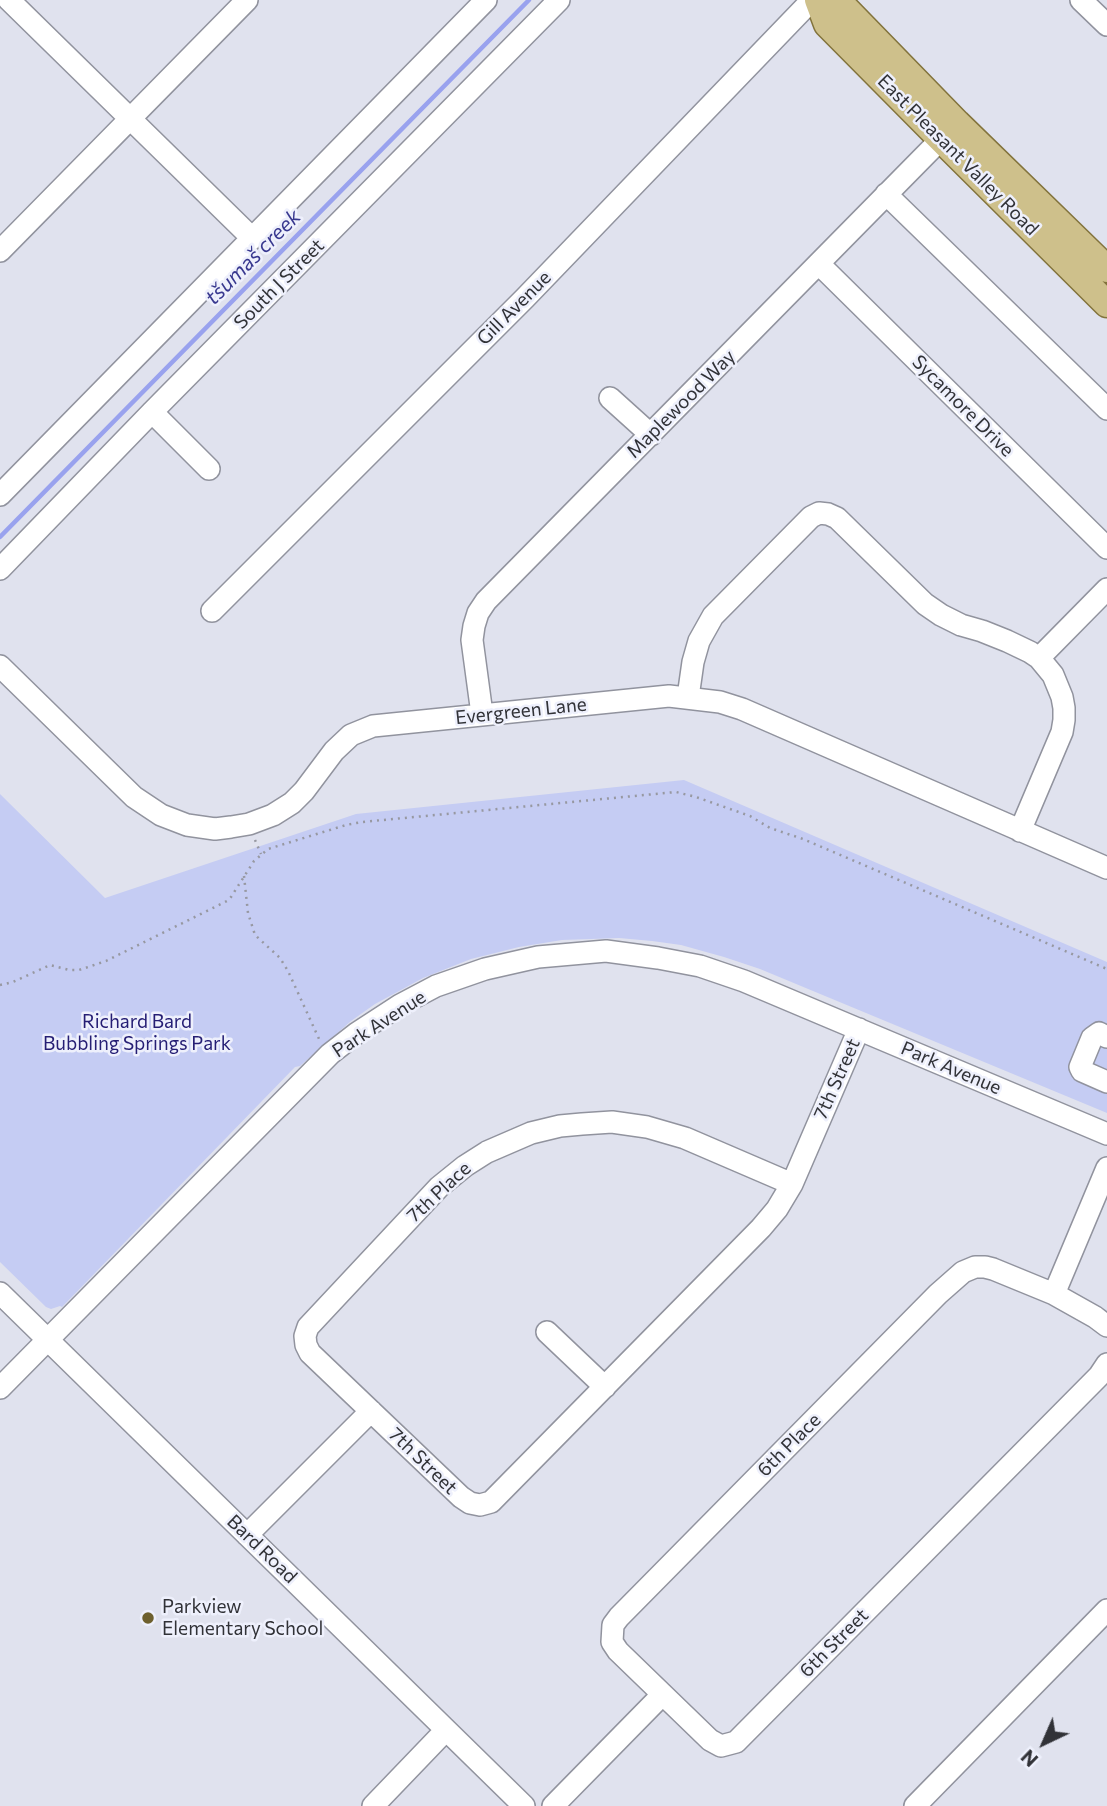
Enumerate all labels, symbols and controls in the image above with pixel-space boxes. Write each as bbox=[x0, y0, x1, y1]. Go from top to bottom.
street label: East Pleasant Valley Road bbox=[873, 70, 1043, 240]
water label: tšumaš creek bbox=[200, 204, 306, 310]
street label: South J Street bbox=[229, 234, 329, 334]
street label: Gill Avenue bbox=[472, 266, 556, 350]
street label: Maplewood Way bbox=[622, 345, 740, 463]
street label: Sycamore Drive bbox=[907, 350, 1019, 462]
street label: Evergreen Lane bbox=[454, 693, 588, 729]
street label: Park Avenue bbox=[328, 985, 430, 1063]
park label: Richard Bard Bubbling Springs Park bbox=[43, 1011, 231, 1055]
street label: 7th Street bbox=[809, 1035, 865, 1123]
street label: Park Avenue bbox=[897, 1037, 1005, 1099]
street label: 7th Place bbox=[403, 1157, 475, 1227]
street label: 6th Place bbox=[753, 1409, 825, 1481]
street label: 7th Street bbox=[384, 1423, 462, 1499]
street label: Bard Road bbox=[222, 1510, 302, 1588]
place label: Parkview Elementary School bbox=[162, 1596, 323, 1640]
street label: 6th Street bbox=[795, 1604, 873, 1682]
marker: Parkview Elementary School bbox=[140, 1610, 156, 1626]
north arrow bbox=[1009, 1708, 1079, 1778]
text: N bbox=[1016, 1745, 1042, 1772]

